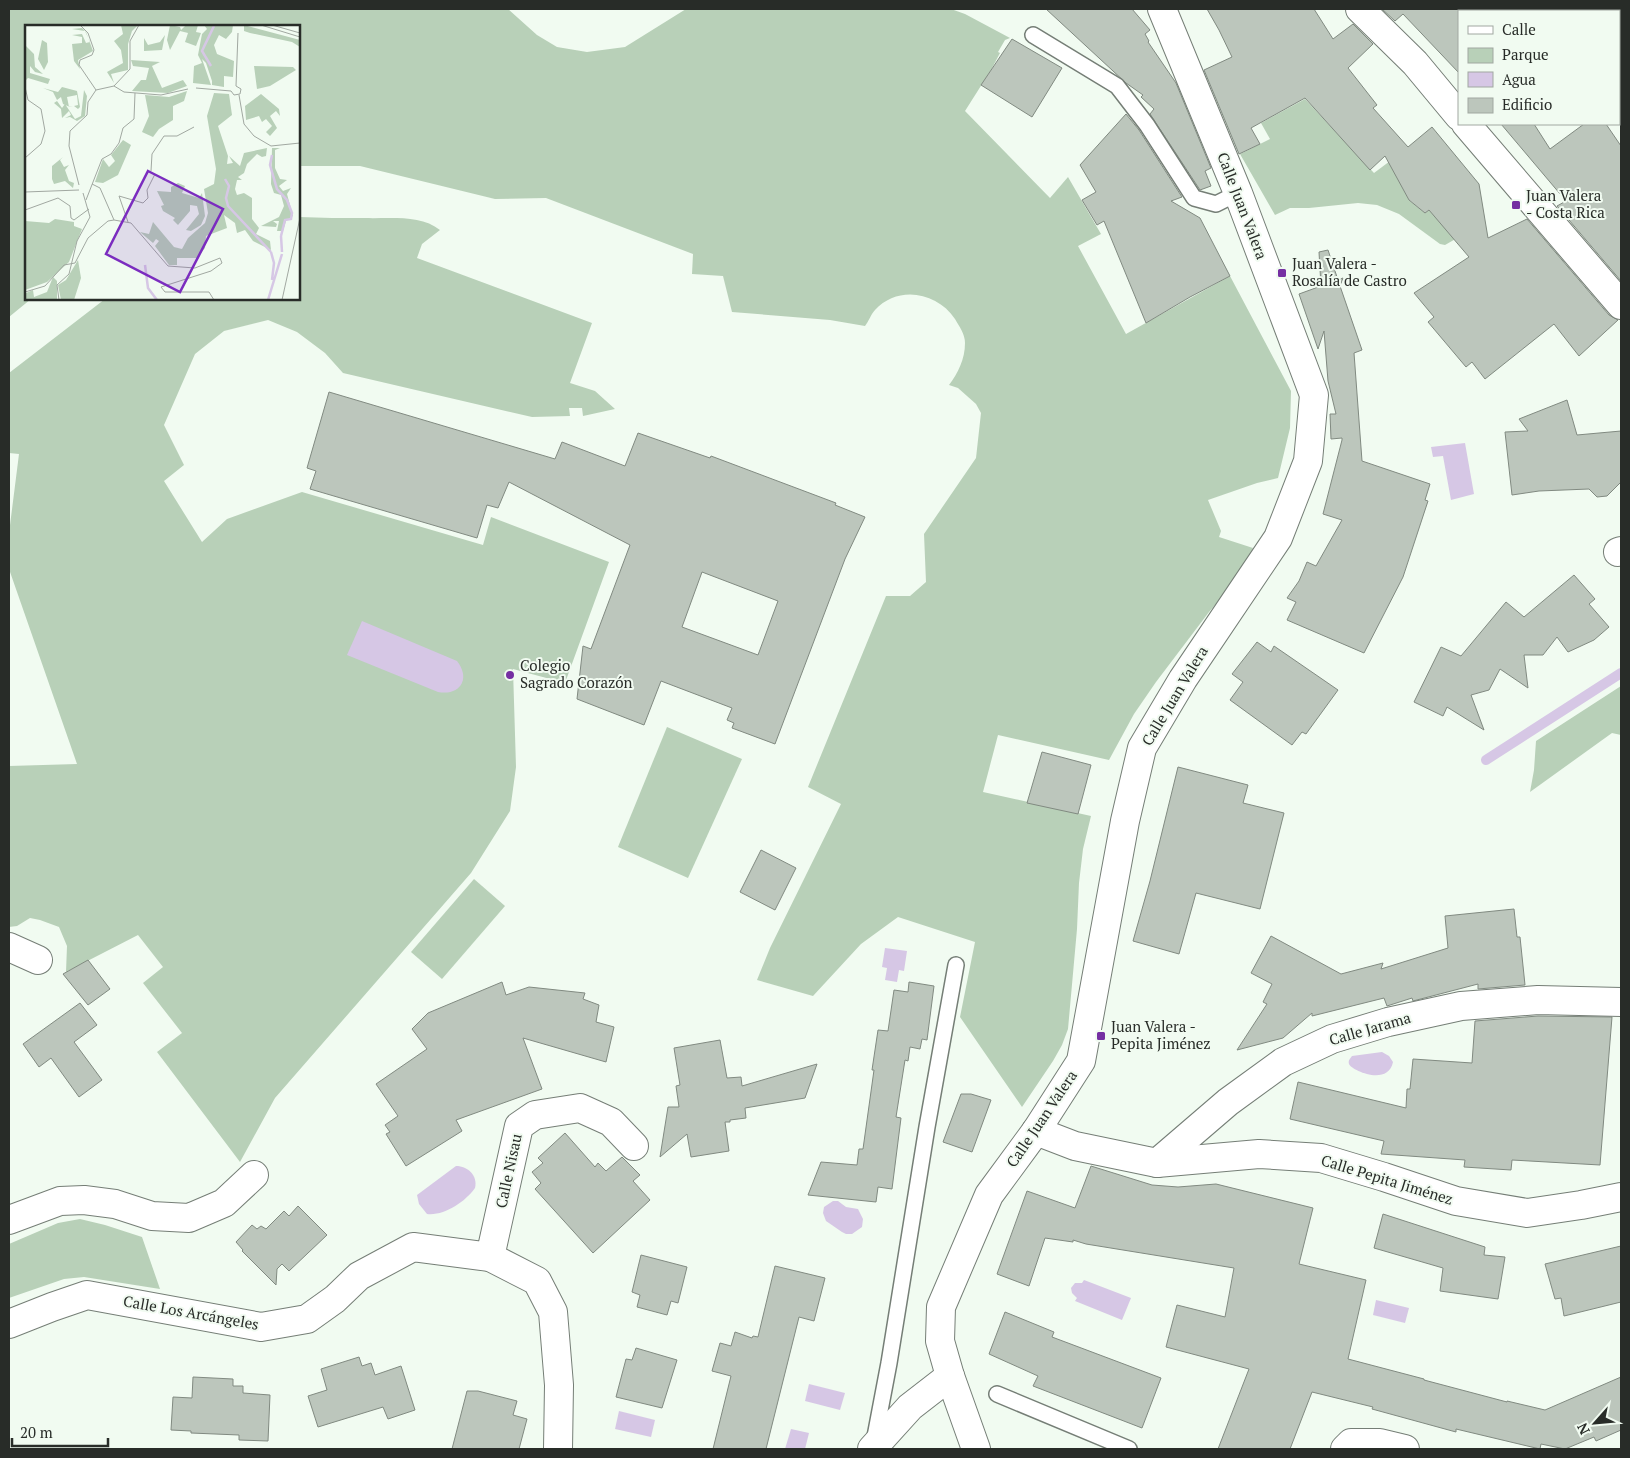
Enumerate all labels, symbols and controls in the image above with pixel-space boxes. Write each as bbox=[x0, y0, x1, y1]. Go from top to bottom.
legend bbox=[1458, 10, 1620, 125]
text: Calle bbox=[1502, 19, 1536, 39]
inset map bbox=[25, 25, 300, 300]
text: Parque bbox=[1502, 44, 1549, 64]
text: Agua bbox=[1502, 69, 1536, 89]
text: Edificio bbox=[1502, 94, 1552, 114]
street label: Calle Juan Valera bbox=[1213, 149, 1273, 262]
place label: Juan Valera - Costa Rica bbox=[1526, 185, 1605, 222]
marker: Juan Valera - Costa Rica bbox=[1510, 199, 1522, 211]
place label: Juan Valera - Rosalía de Castro bbox=[1292, 253, 1407, 290]
marker: Juan Valera - Rosalía de Castro bbox=[1276, 267, 1288, 279]
street label: Calle Juan Valera bbox=[1136, 642, 1212, 749]
place label: Colegio Sagrado Corazón bbox=[520, 655, 632, 692]
marker: Colegio Sagrado Corazón bbox=[504, 669, 516, 681]
street label: Calle Jarama bbox=[1327, 1007, 1413, 1049]
place label: Juan Valera - Pepita Jiménez bbox=[1111, 1016, 1211, 1053]
marker: Juan Valera - Pepita Jiménez bbox=[1095, 1030, 1107, 1042]
street label: Calle Juan Valera bbox=[1001, 1066, 1081, 1171]
street label: Calle Nisau bbox=[490, 1131, 526, 1210]
street label: Calle Pepita Jiménez bbox=[1319, 1149, 1456, 1209]
street label: Calle Los Arcángeles bbox=[122, 1290, 261, 1334]
north arrow bbox=[1570, 1398, 1620, 1448]
scale bar bbox=[12, 1416, 109, 1448]
text: N bbox=[1572, 1420, 1594, 1438]
text: 20 m bbox=[20, 1422, 53, 1442]

